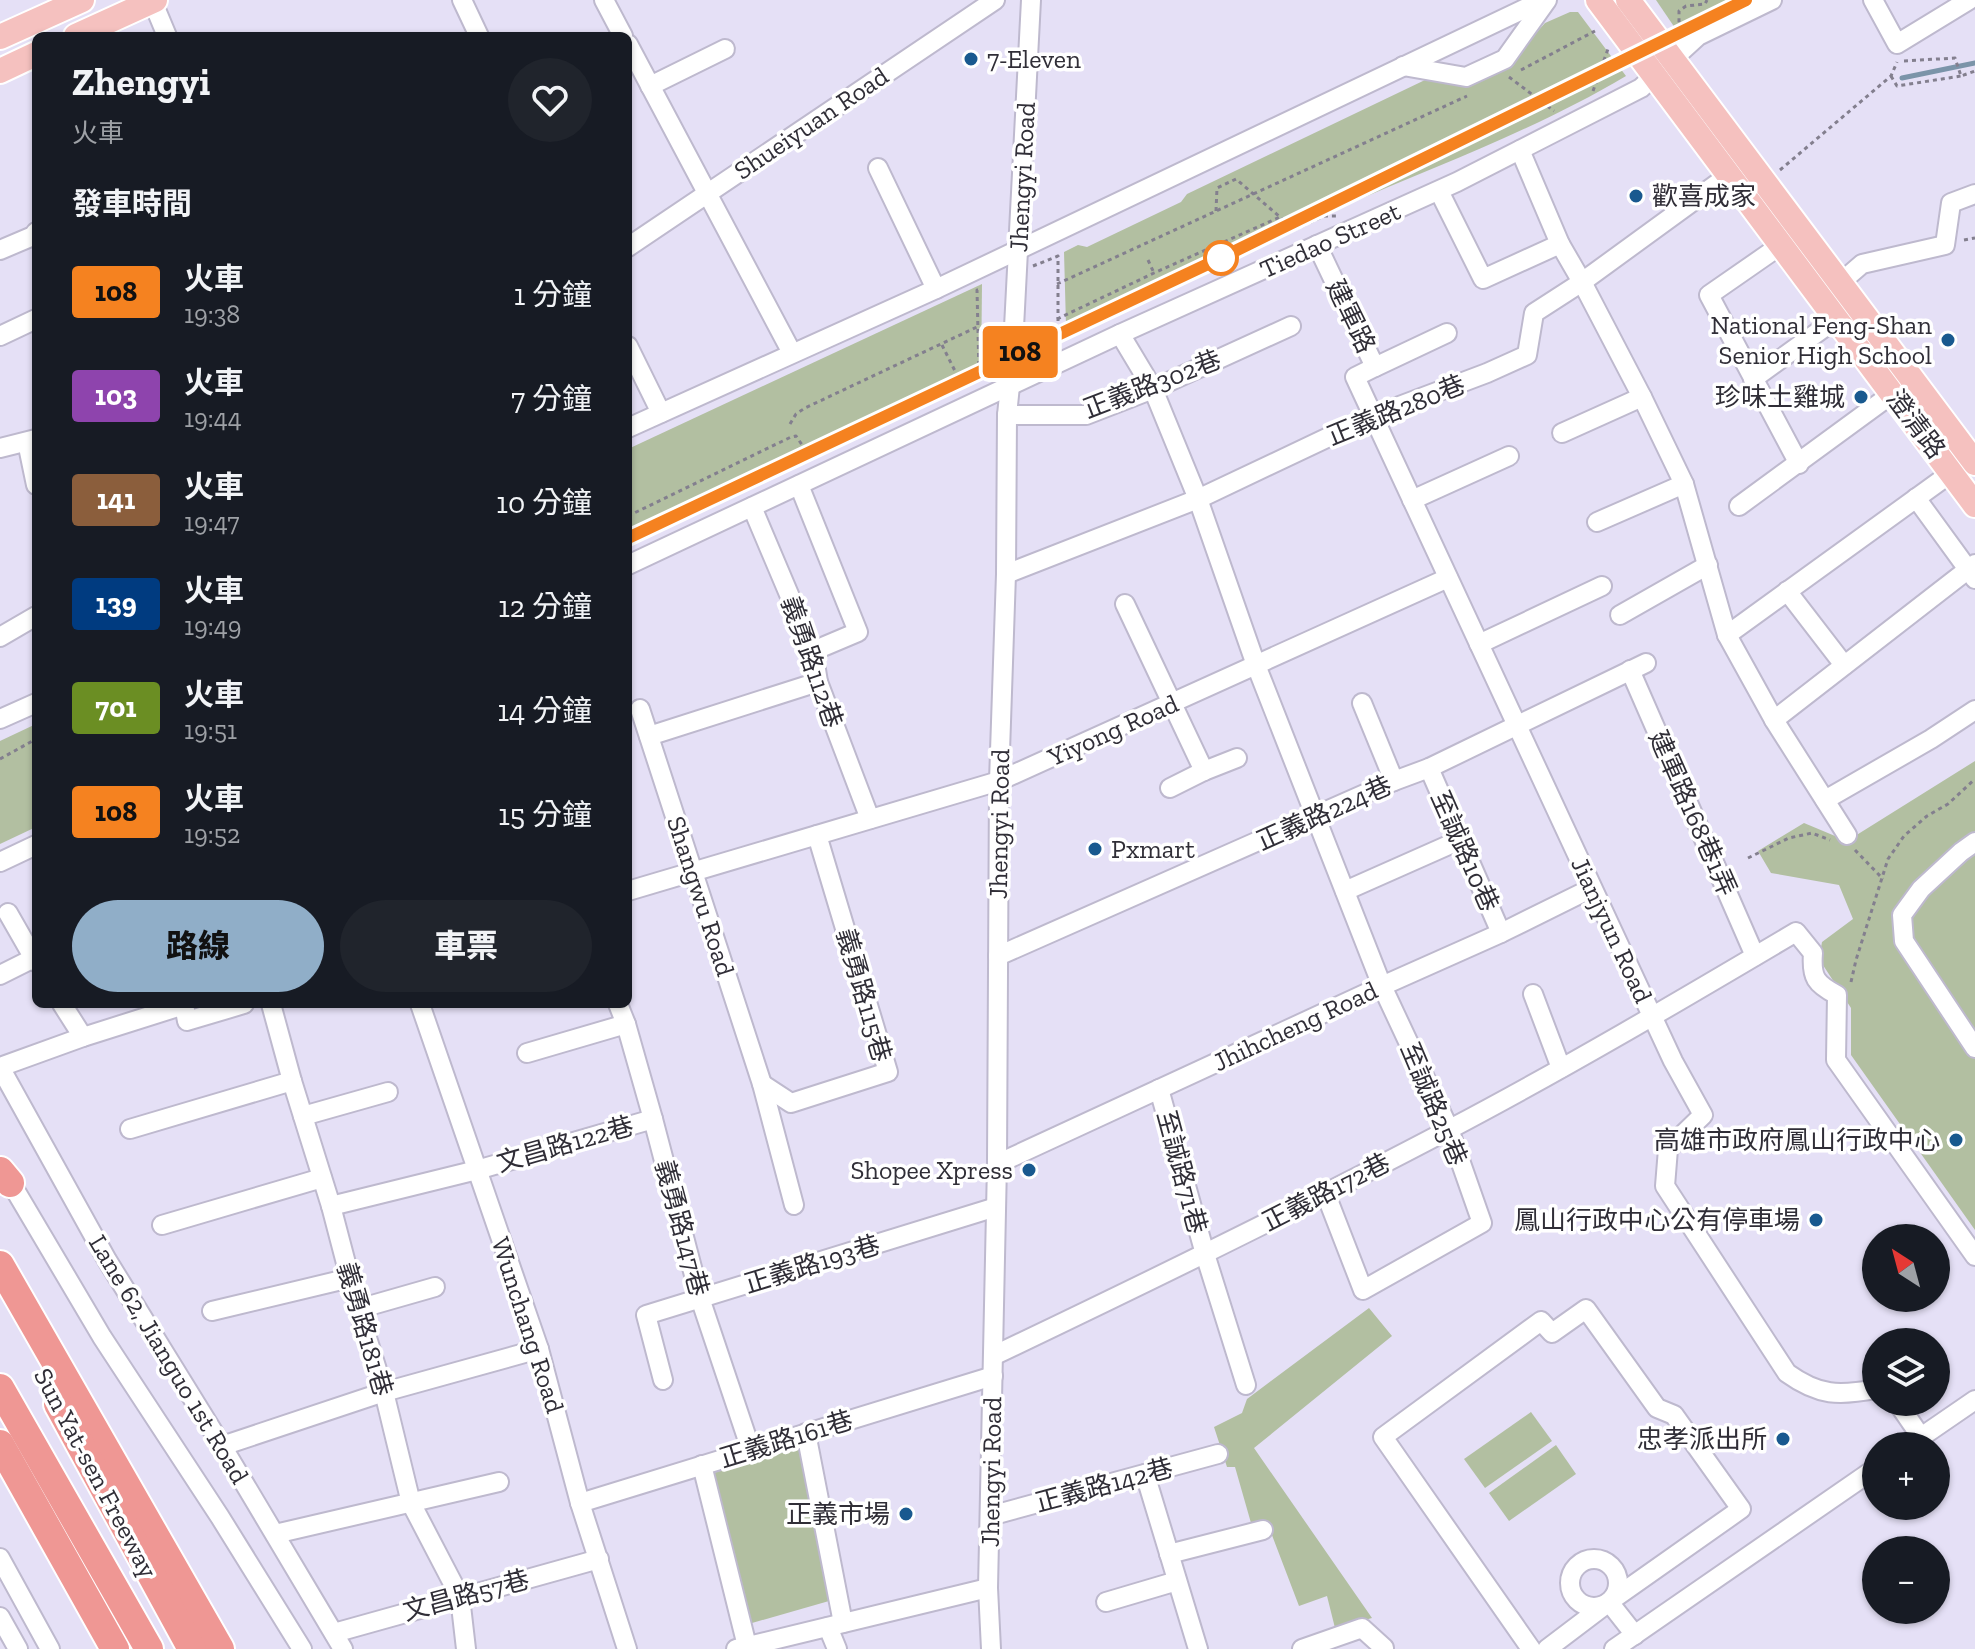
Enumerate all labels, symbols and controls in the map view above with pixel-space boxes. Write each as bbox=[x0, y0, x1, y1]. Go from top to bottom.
place label: 7-Eleven bbox=[987, 43, 1081, 75]
marker: 7-Eleven bbox=[962, 50, 980, 68]
button: heart bbox=[508, 58, 592, 142]
text: Zhengyi bbox=[72, 59, 210, 105]
street label: Shueiyuan Road bbox=[728, 60, 894, 186]
street label: Jhengyi Road bbox=[1002, 101, 1042, 253]
text: 火車 bbox=[72, 117, 124, 149]
place label: 歡喜成家 bbox=[1652, 180, 1756, 212]
text: 發車時間 bbox=[72, 186, 192, 222]
marker: 歡喜成家 bbox=[1627, 187, 1645, 205]
street label: Tiedao Street bbox=[1255, 195, 1405, 285]
unlabelled marker bbox=[1204, 241, 1238, 275]
text: 火車 bbox=[184, 261, 244, 297]
street label: 建軍路 bbox=[1320, 274, 1382, 358]
text: 108 bbox=[95, 275, 137, 308]
text: 1 分鐘 bbox=[514, 277, 592, 313]
text: 19:38 bbox=[184, 298, 240, 330]
place label: National Feng-Shan Senior High School bbox=[1710, 309, 1932, 371]
line badge: 108 bbox=[974, 326, 1066, 378]
marker: National Feng-Shan Senior High School bbox=[1939, 331, 1957, 349]
text: 108 bbox=[999, 335, 1041, 368]
street label: 正義路302巷 bbox=[1079, 343, 1225, 425]
text: 火車 bbox=[184, 365, 244, 401]
street label: 正義路280巷 bbox=[1322, 368, 1470, 452]
text: 103 bbox=[95, 379, 137, 412]
text: 7 分鐘 bbox=[511, 381, 592, 417]
place label: 珍味土雞城 bbox=[1715, 381, 1845, 413]
street label: 澄清路 bbox=[1880, 383, 1952, 465]
marker: 珍味土雞城 bbox=[1852, 388, 1870, 406]
text: 19:44 bbox=[184, 402, 242, 434]
text: 火車 bbox=[184, 469, 244, 505]
text: 141 bbox=[97, 483, 135, 516]
text: 10 分鐘 bbox=[496, 485, 592, 521]
text: 19:47 bbox=[184, 506, 239, 538]
text: 火車 bbox=[184, 573, 244, 609]
text: 139 bbox=[95, 587, 137, 620]
text: 12 分鐘 bbox=[498, 589, 592, 625]
street label: 義勇路112巷 bbox=[775, 592, 849, 732]
text: 19:49 bbox=[184, 610, 241, 642]
text: 火車 bbox=[184, 677, 244, 713]
street label: Yiyong Road bbox=[1042, 687, 1183, 773]
text: 701 bbox=[95, 691, 137, 724]
text: 14 分鐘 bbox=[497, 693, 592, 729]
text: 19:51 bbox=[184, 714, 237, 746]
street label: 建軍路168巷1弄 bbox=[1642, 725, 1744, 901]
street label: Jhengyi Road bbox=[982, 749, 1016, 899]
street label: 正義路224巷 bbox=[1251, 769, 1397, 857]
text: 火車 bbox=[184, 781, 244, 817]
street label: 至誠路10巷 bbox=[1424, 786, 1506, 916]
text: 108 bbox=[95, 795, 137, 828]
text: 15 分鐘 bbox=[498, 797, 592, 833]
street label: Shangwu Road bbox=[660, 812, 742, 980]
text: 19:52 bbox=[184, 818, 240, 850]
place label: Pxmart bbox=[1111, 833, 1195, 865]
marker: Pxmart bbox=[1086, 840, 1104, 858]
street label: Jianjyun Road bbox=[1564, 852, 1660, 1008]
button: 路線 bbox=[72, 900, 324, 992]
button: 車票 bbox=[340, 900, 592, 992]
street label: 義勇路115巷 bbox=[830, 925, 898, 1065]
street label: Jhihcheng Road bbox=[1208, 974, 1382, 1078]
street label: 至誠路25巷 bbox=[1394, 1038, 1474, 1170]
street label: 至誠路71巷 bbox=[1150, 1107, 1214, 1237]
street label: 文昌路122巷 bbox=[493, 1109, 637, 1179]
place label: 高雄市政府鳳山行政中心 bbox=[1654, 1124, 1940, 1156]
marker: 高雄市政府鳳山行政中心 bbox=[1947, 1131, 1965, 1149]
street label: 正義路172巷 bbox=[1257, 1146, 1395, 1238]
place label: Shopee Xpress bbox=[850, 1154, 1013, 1186]
street label: 義勇路147巷 bbox=[648, 1156, 716, 1300]
marker: Shopee Xpress bbox=[1020, 1161, 1038, 1179]
place label: 鳳山行政中心公有停車場 bbox=[1514, 1204, 1800, 1236]
marker: 鳳山行政中心公有停車場 bbox=[1807, 1211, 1825, 1229]
north arrow bbox=[1862, 1224, 1950, 1312]
map controls bbox=[1862, 1224, 1950, 1624]
street label: 正義路193巷 bbox=[740, 1228, 884, 1300]
street label: Lane 62, Jianguo 1st Road bbox=[82, 1229, 256, 1489]
street label: Wunchang Road bbox=[484, 1233, 572, 1417]
street label: 義勇路181巷 bbox=[331, 1258, 399, 1400]
button: layers bbox=[1862, 1328, 1950, 1416]
street label: Sun Yat-sen Freeway bbox=[27, 1363, 165, 1584]
street label: Jhengyi Road bbox=[974, 1397, 1008, 1547]
street label: 正義路161巷 bbox=[715, 1404, 857, 1474]
place label: 忠孝派出所 bbox=[1637, 1423, 1767, 1455]
marker: 忠孝派出所 bbox=[1774, 1430, 1792, 1448]
button: + bbox=[1862, 1432, 1950, 1520]
street label: 正義路142巷 bbox=[1032, 1451, 1176, 1519]
place label: 正義市場 bbox=[786, 1498, 890, 1530]
marker: 正義市場 bbox=[897, 1505, 915, 1523]
button: − bbox=[1862, 1536, 1950, 1624]
street label: 文昌路57巷 bbox=[399, 1563, 533, 1627]

